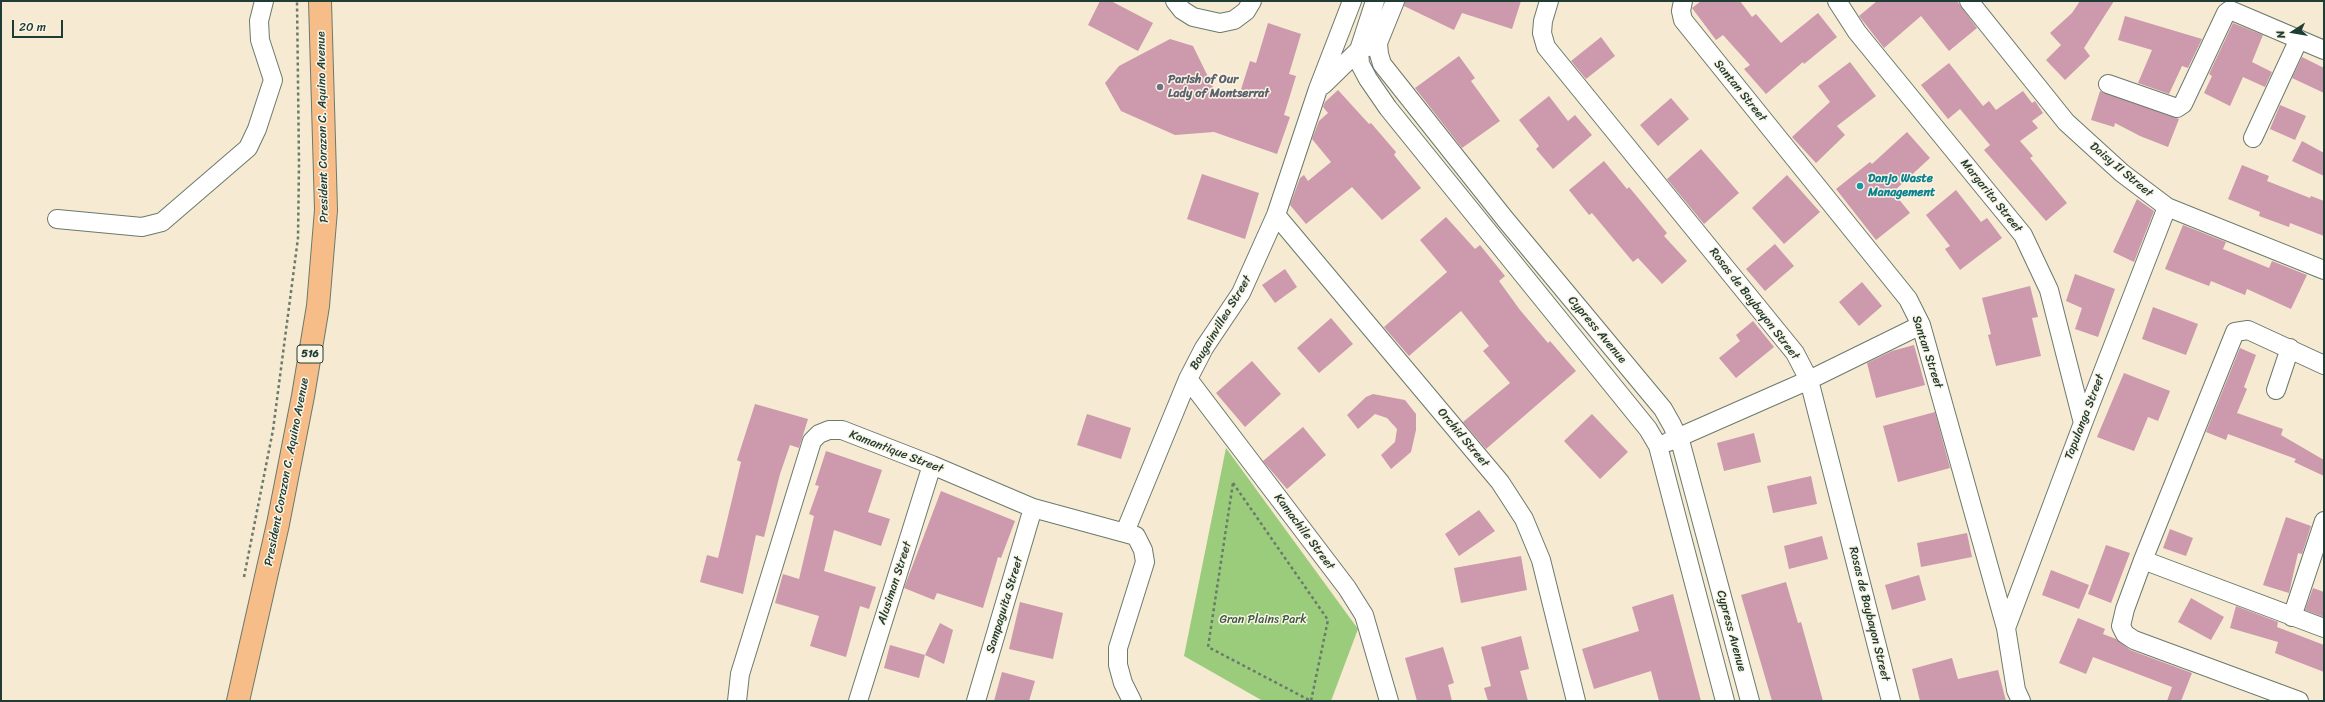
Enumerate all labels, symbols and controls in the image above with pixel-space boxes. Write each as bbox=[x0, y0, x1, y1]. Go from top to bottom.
scale bar bbox=[14, 12, 65, 38]
north arrow bbox=[2273, 12, 2313, 52]
text: 20 m bbox=[19, 16, 46, 38]
text: N bbox=[2271, 29, 2291, 40]
street label: President Corazon C. Aquino Avenue bbox=[314, 31, 332, 223]
street label: Santan Street bbox=[1711, 57, 1769, 125]
place label: Parish of Our Lady of Montserrat bbox=[1168, 73, 1269, 101]
marker: Parish of Our Lady of Montserrat bbox=[1155, 82, 1165, 92]
street label: Daisy II Street bbox=[2087, 139, 2155, 201]
street label: Margarita Street bbox=[1957, 156, 2025, 236]
place label: Danjo Waste Management bbox=[1868, 172, 1935, 200]
marker: Danjo Waste Management bbox=[1855, 181, 1865, 191]
street label: Rosas de Baybayon Street bbox=[1706, 245, 1802, 363]
street label: Bougainvillea Street bbox=[1187, 273, 1255, 373]
street label: Cypress Avenue bbox=[1565, 293, 1629, 367]
street label: Santan Street bbox=[1908, 314, 1946, 390]
road number: 516 bbox=[297, 345, 323, 363]
street label: Tapulanga Street bbox=[2062, 372, 2108, 462]
street label: President Corazon C. Aquino Avenue bbox=[262, 377, 312, 567]
street label: Orchid Street bbox=[1434, 406, 1492, 470]
street label: Kamantique Street bbox=[847, 427, 945, 477]
street label: Kamachile Street bbox=[1271, 491, 1337, 573]
street label: Alusiman Street bbox=[875, 540, 915, 626]
street label: Rosas de Baybayon Street bbox=[1845, 545, 1893, 683]
street label: Sampaguita Street bbox=[983, 555, 1027, 655]
street label: Cypress Avenue bbox=[1713, 589, 1749, 673]
park label: Gran Plains Park bbox=[1219, 613, 1307, 627]

